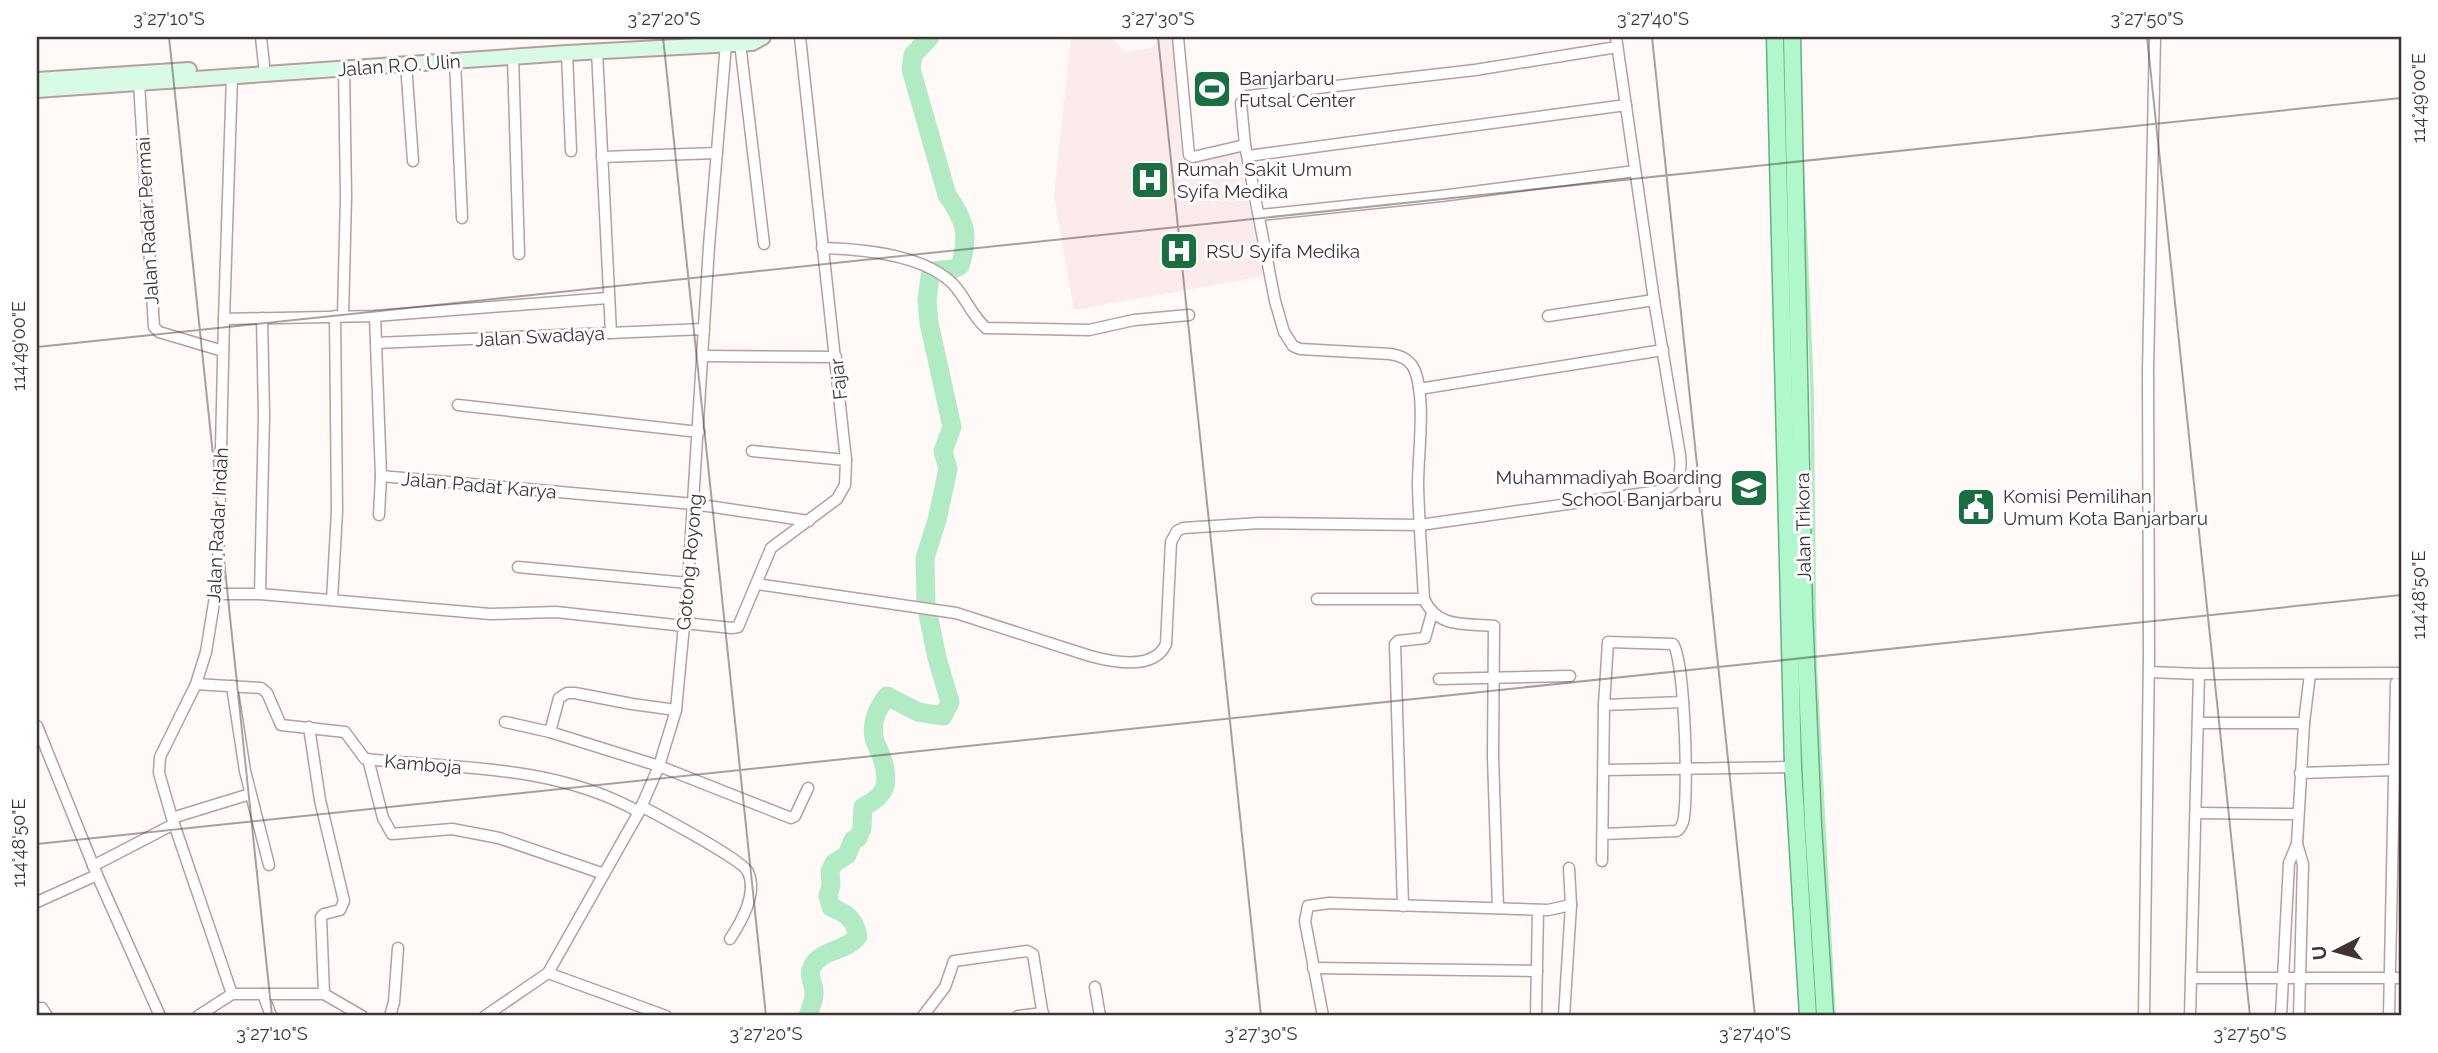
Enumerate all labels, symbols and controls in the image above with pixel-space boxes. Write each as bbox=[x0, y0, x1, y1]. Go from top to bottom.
text: 3°27'10"S bbox=[133, 8, 205, 29]
text: 3°27'20"S bbox=[628, 8, 701, 29]
text: 3°27'30"S bbox=[1121, 8, 1195, 29]
text: 3°27'40"S bbox=[1617, 8, 1689, 29]
text: 3°27'50"S bbox=[2110, 8, 2184, 29]
street label: Jalan R.O. Ulin bbox=[337, 50, 461, 80]
text: 114°49'00"E bbox=[2408, 53, 2429, 143]
place label: Banjarbaru Futsal Center bbox=[1239, 67, 1356, 111]
sports icon: Banjarbaru Futsal Center bbox=[1191, 68, 1233, 110]
street label: Jalan Radar Permai bbox=[132, 137, 162, 305]
place label: Rumah Sakit Umum Syifa Medika bbox=[1177, 158, 1352, 202]
hospital icon: Rumah Sakit Umum Syifa Medika bbox=[1129, 159, 1171, 201]
hospital icon: RSU Syifa Medika bbox=[1158, 230, 1200, 272]
place label: RSU Syifa Medika bbox=[1206, 240, 1360, 262]
text: 114°49'00"E bbox=[8, 301, 29, 391]
street label: Jalan Swadaya bbox=[475, 322, 605, 350]
street label: Fajar bbox=[825, 357, 851, 401]
street label: Jalan Radar Indah bbox=[202, 447, 232, 603]
place label: Muhammadiyah Boarding School Banjarbaru bbox=[1496, 466, 1722, 510]
street label: Jalan Padat Karya bbox=[400, 467, 558, 503]
school or university icon: Muhammadiyah Boarding School Banjarbaru bbox=[1728, 467, 1770, 509]
street label: Jalan Trikora bbox=[1791, 472, 1815, 582]
place label: Komisi Pemilihan Umum Kota Banjarbaru bbox=[2003, 485, 2208, 529]
public building icon: Komisi Pemilihan Umum Kota Banjarbaru bbox=[1955, 486, 1997, 528]
street label: Gotong Royong bbox=[672, 493, 706, 631]
text: 114°48'50"E bbox=[2408, 550, 2429, 639]
street label: Kamboja bbox=[383, 750, 463, 778]
text: 114°48'50"E bbox=[8, 798, 29, 887]
north arrow bbox=[2302, 916, 2372, 986]
text: U bbox=[2307, 945, 2331, 961]
text: 3°27'10"S bbox=[236, 1023, 308, 1044]
text: 3°27'20"S bbox=[730, 1023, 803, 1044]
text: 3°27'30"S bbox=[1224, 1023, 1298, 1044]
text: 3°27'40"S bbox=[1719, 1023, 1791, 1044]
text: 3°27'50"S bbox=[2213, 1023, 2287, 1044]

